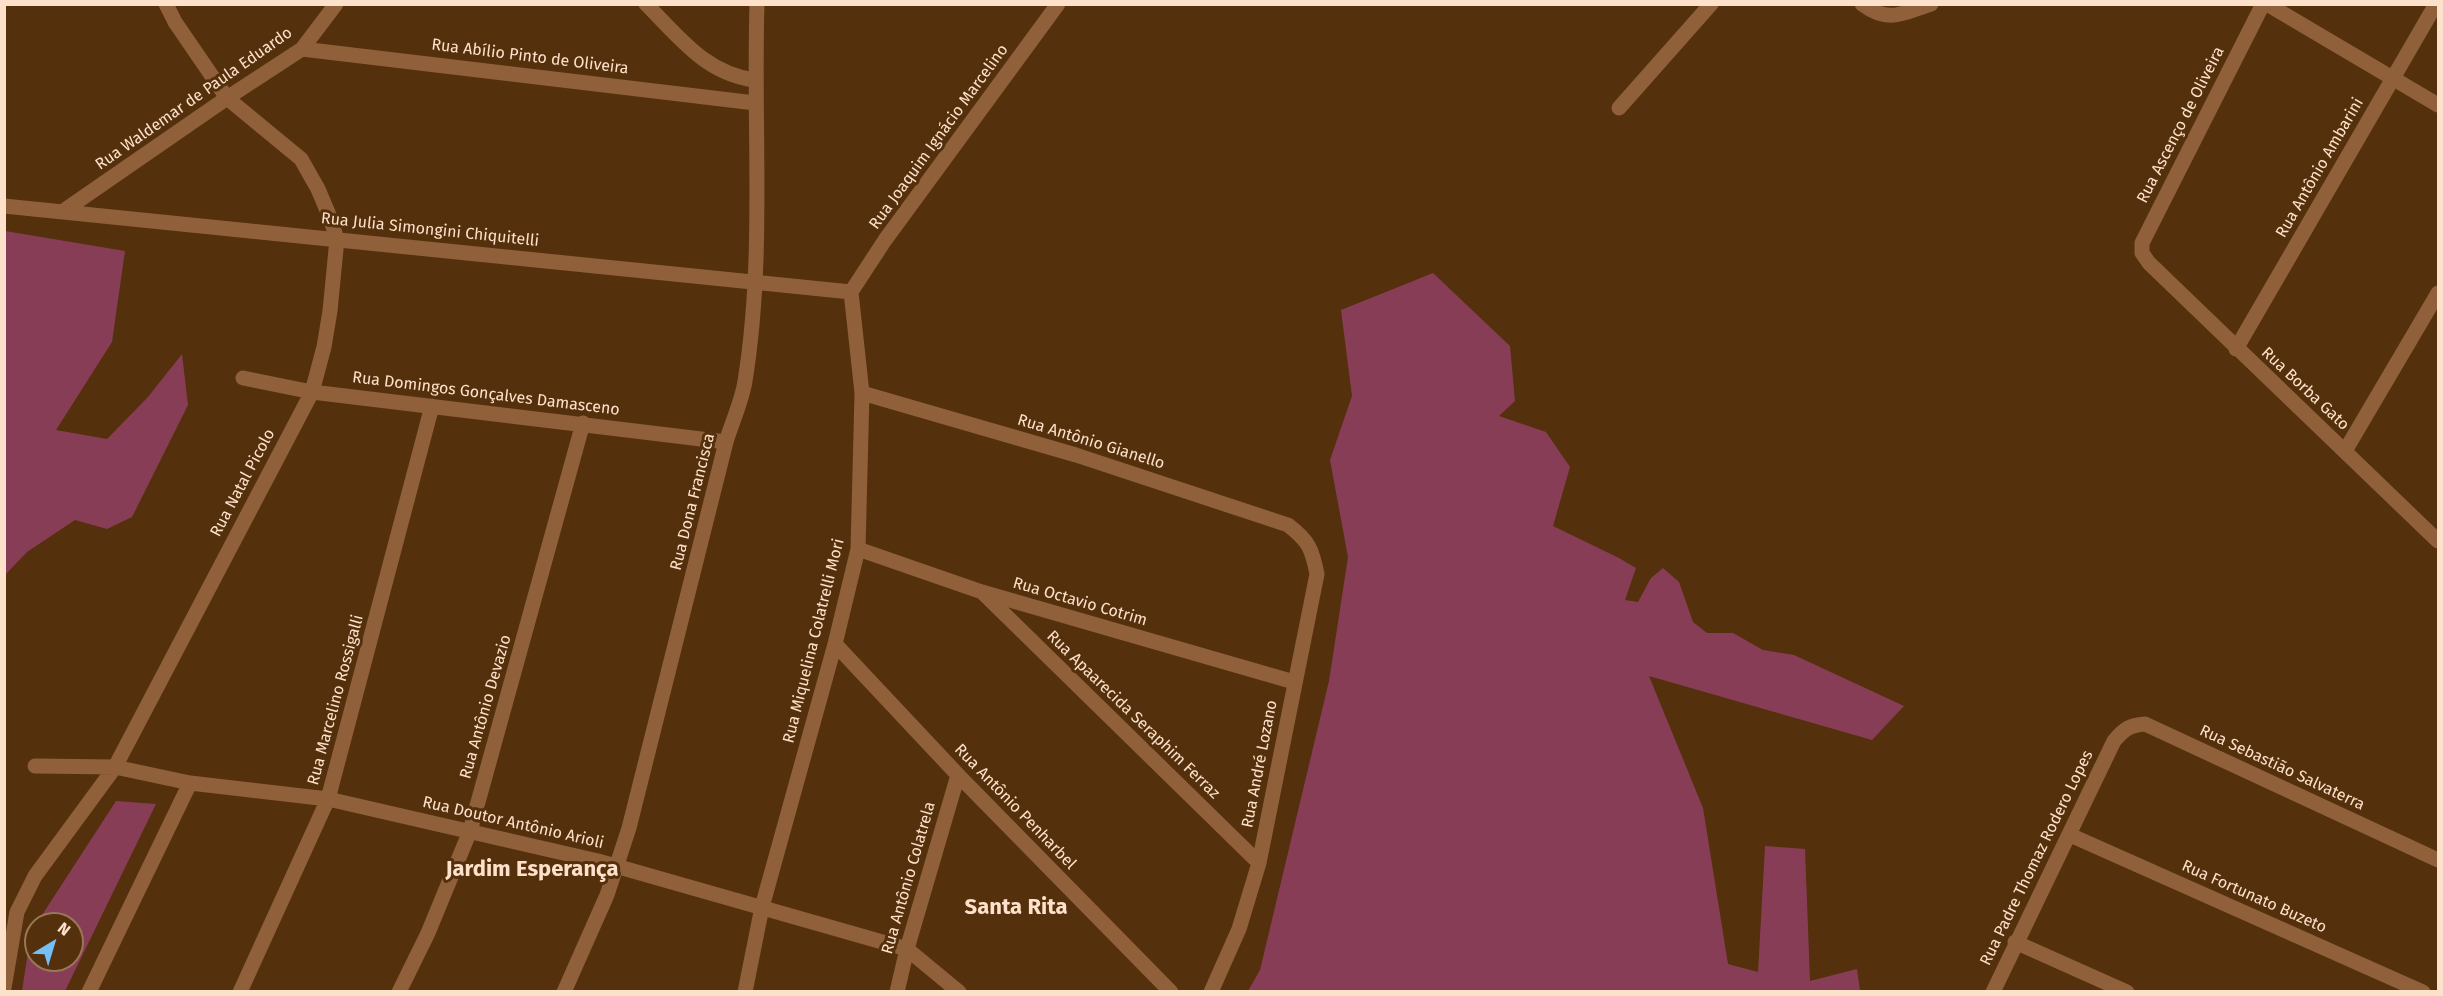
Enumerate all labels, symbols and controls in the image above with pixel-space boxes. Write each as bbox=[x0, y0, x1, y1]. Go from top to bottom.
street label: Rua Waldemar de Paula Eduardo bbox=[92, 23, 296, 175]
street label: Rua Abílio Pinto de Oliveira bbox=[430, 35, 630, 79]
street label: Rua Joaquim Ignácio Marcelino bbox=[865, 41, 1013, 233]
street label: Rua Ascenço de Oliveira bbox=[2133, 44, 2229, 206]
street label: Rua Antônio Ambarini bbox=[2272, 95, 2368, 241]
street label: Rua Julia Simongini Chiquitelli bbox=[320, 209, 540, 251]
street label: Rua Borba Gato bbox=[2257, 343, 2353, 435]
street label: Rua Domingos Gonçalves Damasceno bbox=[351, 368, 621, 420]
street label: Rua Antônio Gianello bbox=[1015, 410, 1167, 474]
street label: Rua Natal Picolo bbox=[207, 426, 279, 540]
street label: Rua Dona Francisca bbox=[667, 431, 719, 573]
street label: Rua Miquelina Colatrelli Mori bbox=[779, 537, 849, 745]
street label: Rua Octavio Cotrim bbox=[1011, 574, 1149, 630]
street label: Rua Marcelino Rossigalli bbox=[304, 613, 368, 787]
street label: Rua Apaarecida Seraphim Ferraz bbox=[1042, 627, 1224, 803]
street label: Rua Antônio Devazio bbox=[456, 633, 516, 781]
street label: Rua André Lozano bbox=[1238, 699, 1282, 829]
street label: Rua Sebastião Salvaterra bbox=[2196, 721, 2368, 815]
street label: Rua Antônio Penharbel bbox=[950, 740, 1080, 874]
street label: Rua Padre Thomaz Rodero Lopes bbox=[1976, 747, 2098, 969]
street label: Rua Doutor Antônio Arioli bbox=[420, 793, 606, 853]
street label: Rua Antônio Colatrela bbox=[878, 800, 940, 956]
street label: Rua Fortunato Buzeto bbox=[2179, 856, 2329, 938]
district label: Jardim Esperança bbox=[446, 857, 618, 883]
district label: Santa Rita bbox=[965, 895, 1067, 921]
north arrow bbox=[24, 912, 84, 972]
text: N bbox=[54, 918, 74, 940]

